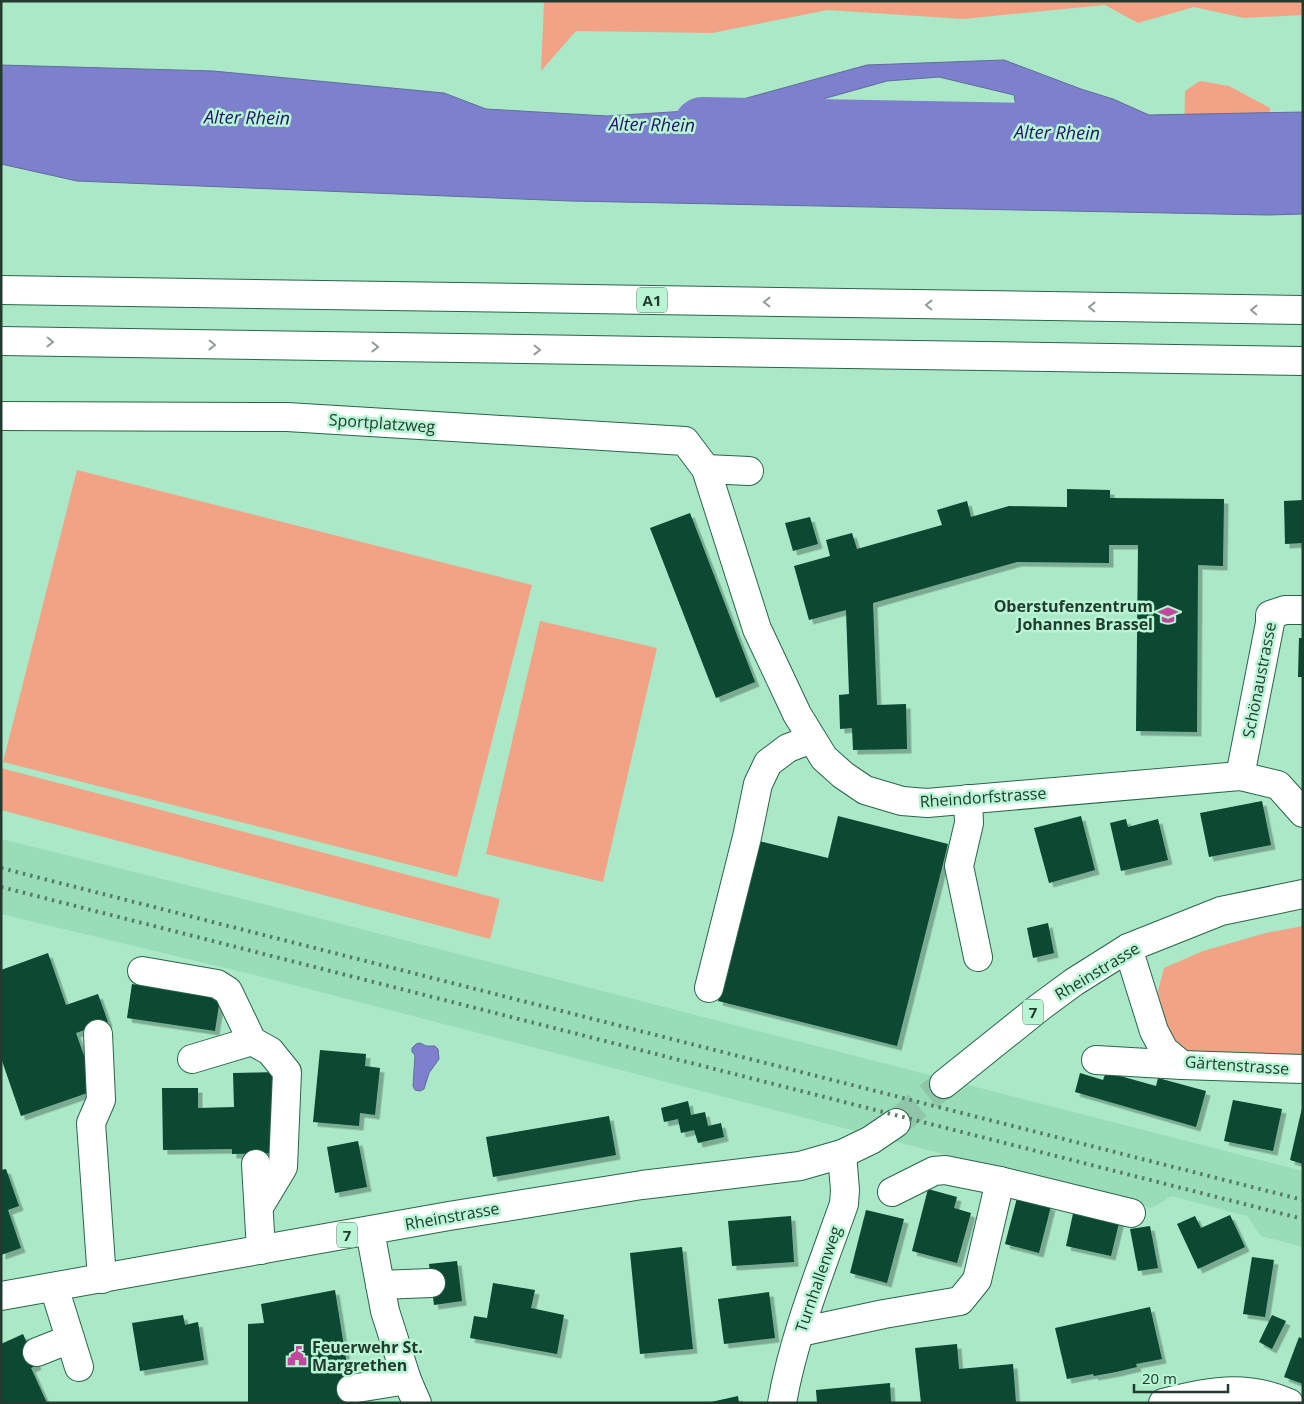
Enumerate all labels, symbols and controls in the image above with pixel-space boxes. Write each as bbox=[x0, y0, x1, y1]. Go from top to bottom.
water label: Alter Rhein bbox=[202, 104, 290, 130]
water label: Alter Rhein bbox=[607, 111, 695, 137]
water label: Alter Rhein bbox=[1012, 119, 1100, 145]
road number: A1 bbox=[637, 288, 667, 312]
one-way arrow bbox=[762, 297, 770, 307]
one-way arrow bbox=[925, 299, 933, 310]
one-way arrow bbox=[1087, 302, 1095, 312]
one-way arrow bbox=[1250, 304, 1258, 315]
one-way arrow bbox=[46, 337, 54, 347]
one-way arrow bbox=[209, 340, 217, 350]
one-way arrow bbox=[372, 342, 379, 352]
one-way arrow bbox=[534, 345, 542, 355]
street label: Sportplatzweg bbox=[328, 408, 436, 438]
place label: Oberstufenzentrum Johannes Brassel bbox=[994, 595, 1153, 635]
school or university icon: Oberstufenzentrum Johannes Brassel bbox=[1157, 604, 1179, 626]
street label: Schönaustrasse bbox=[1237, 620, 1281, 740]
street label: Rheindorfstrasse bbox=[919, 782, 1047, 812]
street label: Rheinstrasse bbox=[1050, 937, 1144, 1005]
road number: 7 bbox=[1023, 1000, 1043, 1024]
street label: Gärtenstrasse bbox=[1184, 1050, 1290, 1080]
street label: Rheinstrasse bbox=[403, 1197, 501, 1235]
road number: 7 bbox=[337, 1222, 357, 1248]
street label: Turnhallenweg bbox=[790, 1223, 847, 1335]
place label: Feuerwehr St. Margrethen bbox=[312, 1336, 423, 1376]
public building icon: Feuerwehr St. Margrethen bbox=[286, 1345, 308, 1367]
scale bar bbox=[1134, 1362, 1228, 1394]
text: 20 m bbox=[1142, 1368, 1177, 1388]

